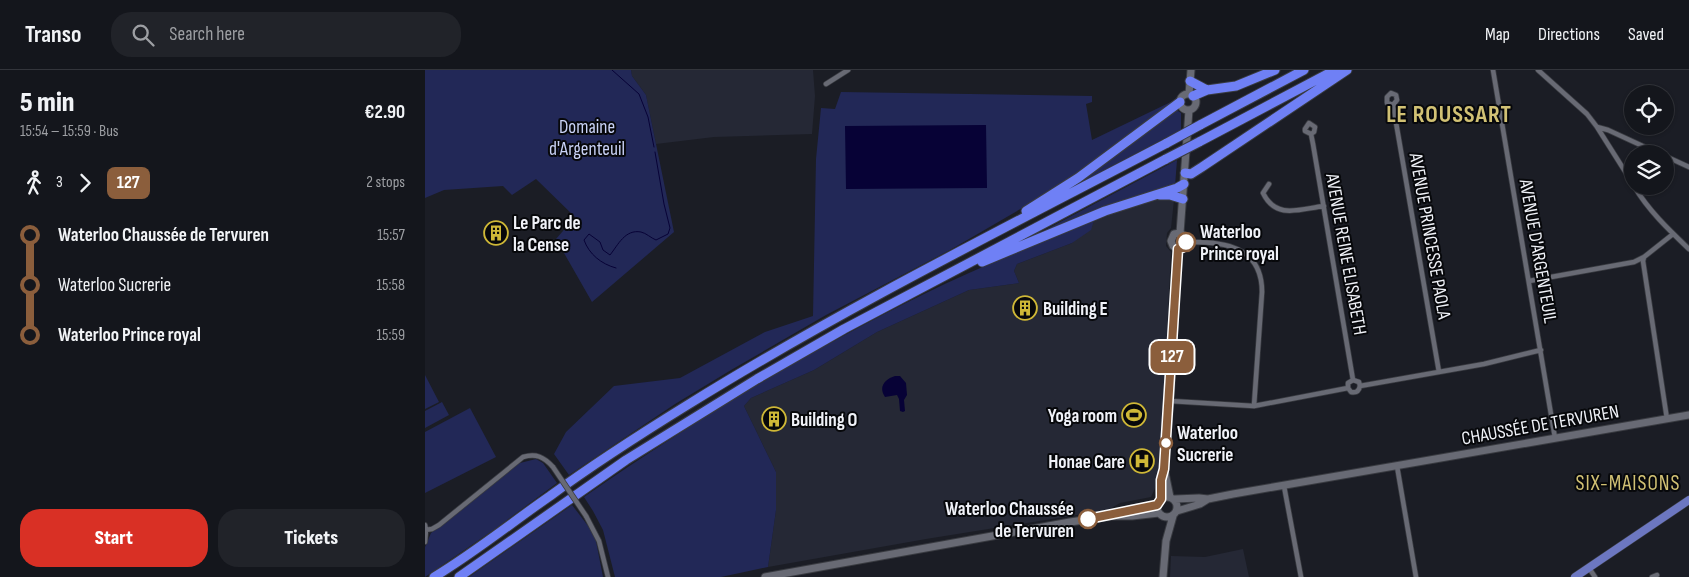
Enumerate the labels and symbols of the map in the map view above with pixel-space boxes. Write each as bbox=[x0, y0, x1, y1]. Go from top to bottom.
district label: LE ROUSSART bbox=[1386, 100, 1512, 129]
park label: Domaine d'Argenteuil bbox=[549, 116, 625, 161]
street label: AVENUE PRINCESSE PAOLA bbox=[1403, 150, 1456, 322]
street label: AVENUE REINE ELISABETH bbox=[1320, 171, 1371, 337]
street label: AVENUE D'ARGENTEUIL bbox=[1513, 176, 1562, 325]
place label: Le Parc de la Cense bbox=[513, 212, 581, 257]
building icon: Le Parc de la Cense bbox=[483, 220, 509, 246]
place label: Waterloo Prince royal bbox=[1200, 221, 1279, 266]
marker: Waterloo Prince royal bbox=[1176, 232, 1196, 252]
building icon: Building E bbox=[1012, 295, 1038, 321]
place label: Building E bbox=[1043, 298, 1108, 321]
line badge: 127 bbox=[1143, 341, 1201, 373]
street label: CHAUSSÉE DE TERVUREN bbox=[1460, 400, 1621, 451]
sports icon: Yoga room bbox=[1121, 402, 1147, 428]
place label: Yoga room bbox=[1048, 405, 1117, 428]
building icon: Building O bbox=[761, 406, 787, 432]
place label: Building O bbox=[791, 409, 858, 432]
place label: Waterloo Sucrerie bbox=[1177, 422, 1238, 467]
marker: Waterloo Sucrerie bbox=[1159, 436, 1173, 450]
hospital icon: Honae Care bbox=[1129, 448, 1155, 474]
place label: Honae Care bbox=[1048, 451, 1125, 474]
district label: SIX-MAISONS bbox=[1576, 471, 1680, 496]
place label: Waterloo Chaussée de Tervuren bbox=[945, 498, 1074, 543]
marker: Waterloo Chaussée de Tervuren bbox=[1078, 509, 1098, 529]

